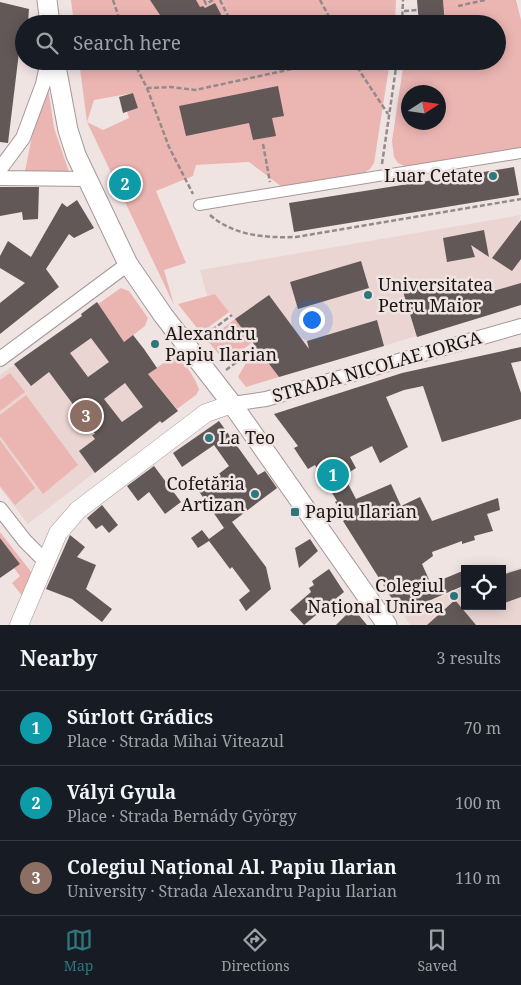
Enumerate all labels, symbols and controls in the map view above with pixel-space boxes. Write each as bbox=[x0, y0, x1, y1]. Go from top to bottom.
search box bbox=[15, 15, 506, 70]
icon: search bbox=[33, 29, 61, 57]
text: Search here bbox=[73, 30, 181, 56]
north arrow bbox=[401, 85, 446, 130]
place label: Luar Cetate bbox=[384, 163, 483, 187]
pin: 2 bbox=[109, 165, 141, 203]
marker: Luar Cetate bbox=[487, 170, 499, 182]
place label: Universitatea Petru Maior bbox=[378, 272, 493, 317]
marker: Universitatea Petru Maior bbox=[362, 289, 374, 301]
your location bbox=[299, 307, 325, 333]
place label: Alexandru Papiu Ilarian bbox=[165, 321, 278, 366]
street label: STRADA NICOLAE IORGA bbox=[269, 325, 484, 407]
marker: Alexandru Papiu Ilarian bbox=[149, 338, 161, 350]
pin: 3 bbox=[70, 397, 102, 435]
place label: La Teo bbox=[219, 425, 275, 449]
marker: La Teo bbox=[203, 432, 215, 444]
pin: 1 bbox=[317, 456, 349, 494]
place label: Cofetăria Artizan bbox=[166, 471, 245, 516]
marker: Cofetăria Artizan bbox=[249, 488, 261, 500]
place label: Papiu Ilarian bbox=[305, 499, 418, 523]
marker: Papiu Ilarian bbox=[289, 506, 301, 518]
map controls bbox=[461, 565, 506, 610]
button: locate bbox=[461, 565, 506, 610]
place label: Colegiul Național Unirea bbox=[307, 573, 444, 618]
marker: Colegiul Național Unirea bbox=[448, 590, 460, 602]
text: Nearby bbox=[20, 644, 98, 672]
text: 3 results bbox=[437, 647, 501, 669]
text: Súrlott Grádics bbox=[67, 704, 213, 730]
text: 1 bbox=[31, 717, 41, 739]
text: 70 m bbox=[464, 717, 501, 739]
text: Place · Strada Mihai Viteazul bbox=[67, 730, 284, 752]
text: Vályi Gyula bbox=[67, 779, 176, 805]
text: 2 bbox=[31, 792, 41, 814]
text: 100 m bbox=[455, 792, 501, 814]
text: Place · Strada Bernády György bbox=[67, 805, 297, 827]
text: Colegiul Național Al. Papiu Ilarian bbox=[67, 854, 397, 880]
text: 3 bbox=[31, 867, 41, 889]
text: 110 m bbox=[455, 867, 501, 889]
text: University · Strada Alexandru Papiu Ilarian bbox=[67, 880, 397, 902]
tab: Map bbox=[64, 926, 93, 975]
tab: Directions bbox=[221, 926, 290, 975]
tab: Saved bbox=[417, 926, 457, 975]

